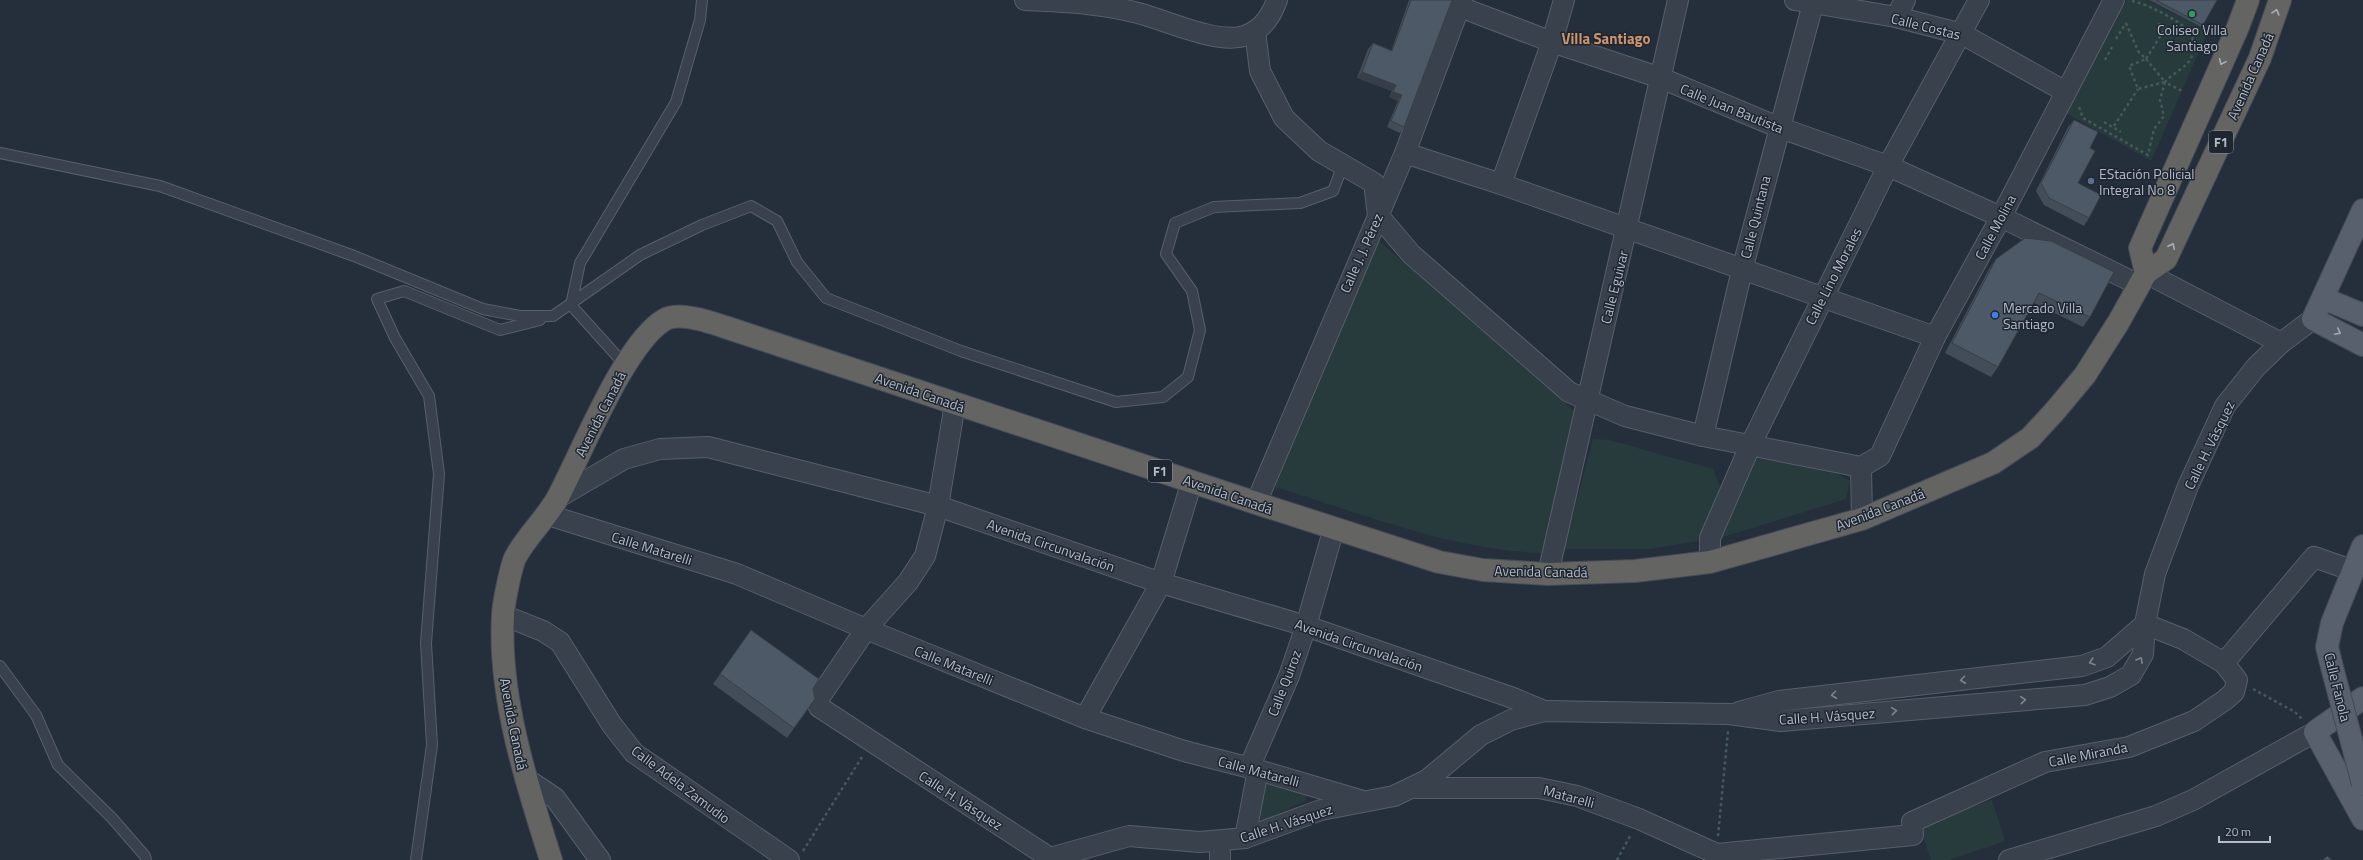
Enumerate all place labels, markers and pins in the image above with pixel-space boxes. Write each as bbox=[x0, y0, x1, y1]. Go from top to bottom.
marker: Coliseo Villa Santiago bbox=[2187, 9, 2197, 19]
place label: Coliseo Villa Santiago bbox=[2157, 19, 2227, 56]
place label: EStación Policial Integral No 8 bbox=[2099, 163, 2195, 200]
marker: EStación Policial Integral No 8 bbox=[2086, 176, 2096, 186]
place label: Mercado Villa Santiago bbox=[2003, 297, 2082, 334]
marker: Mercado Villa Santiago bbox=[1990, 310, 2000, 320]

